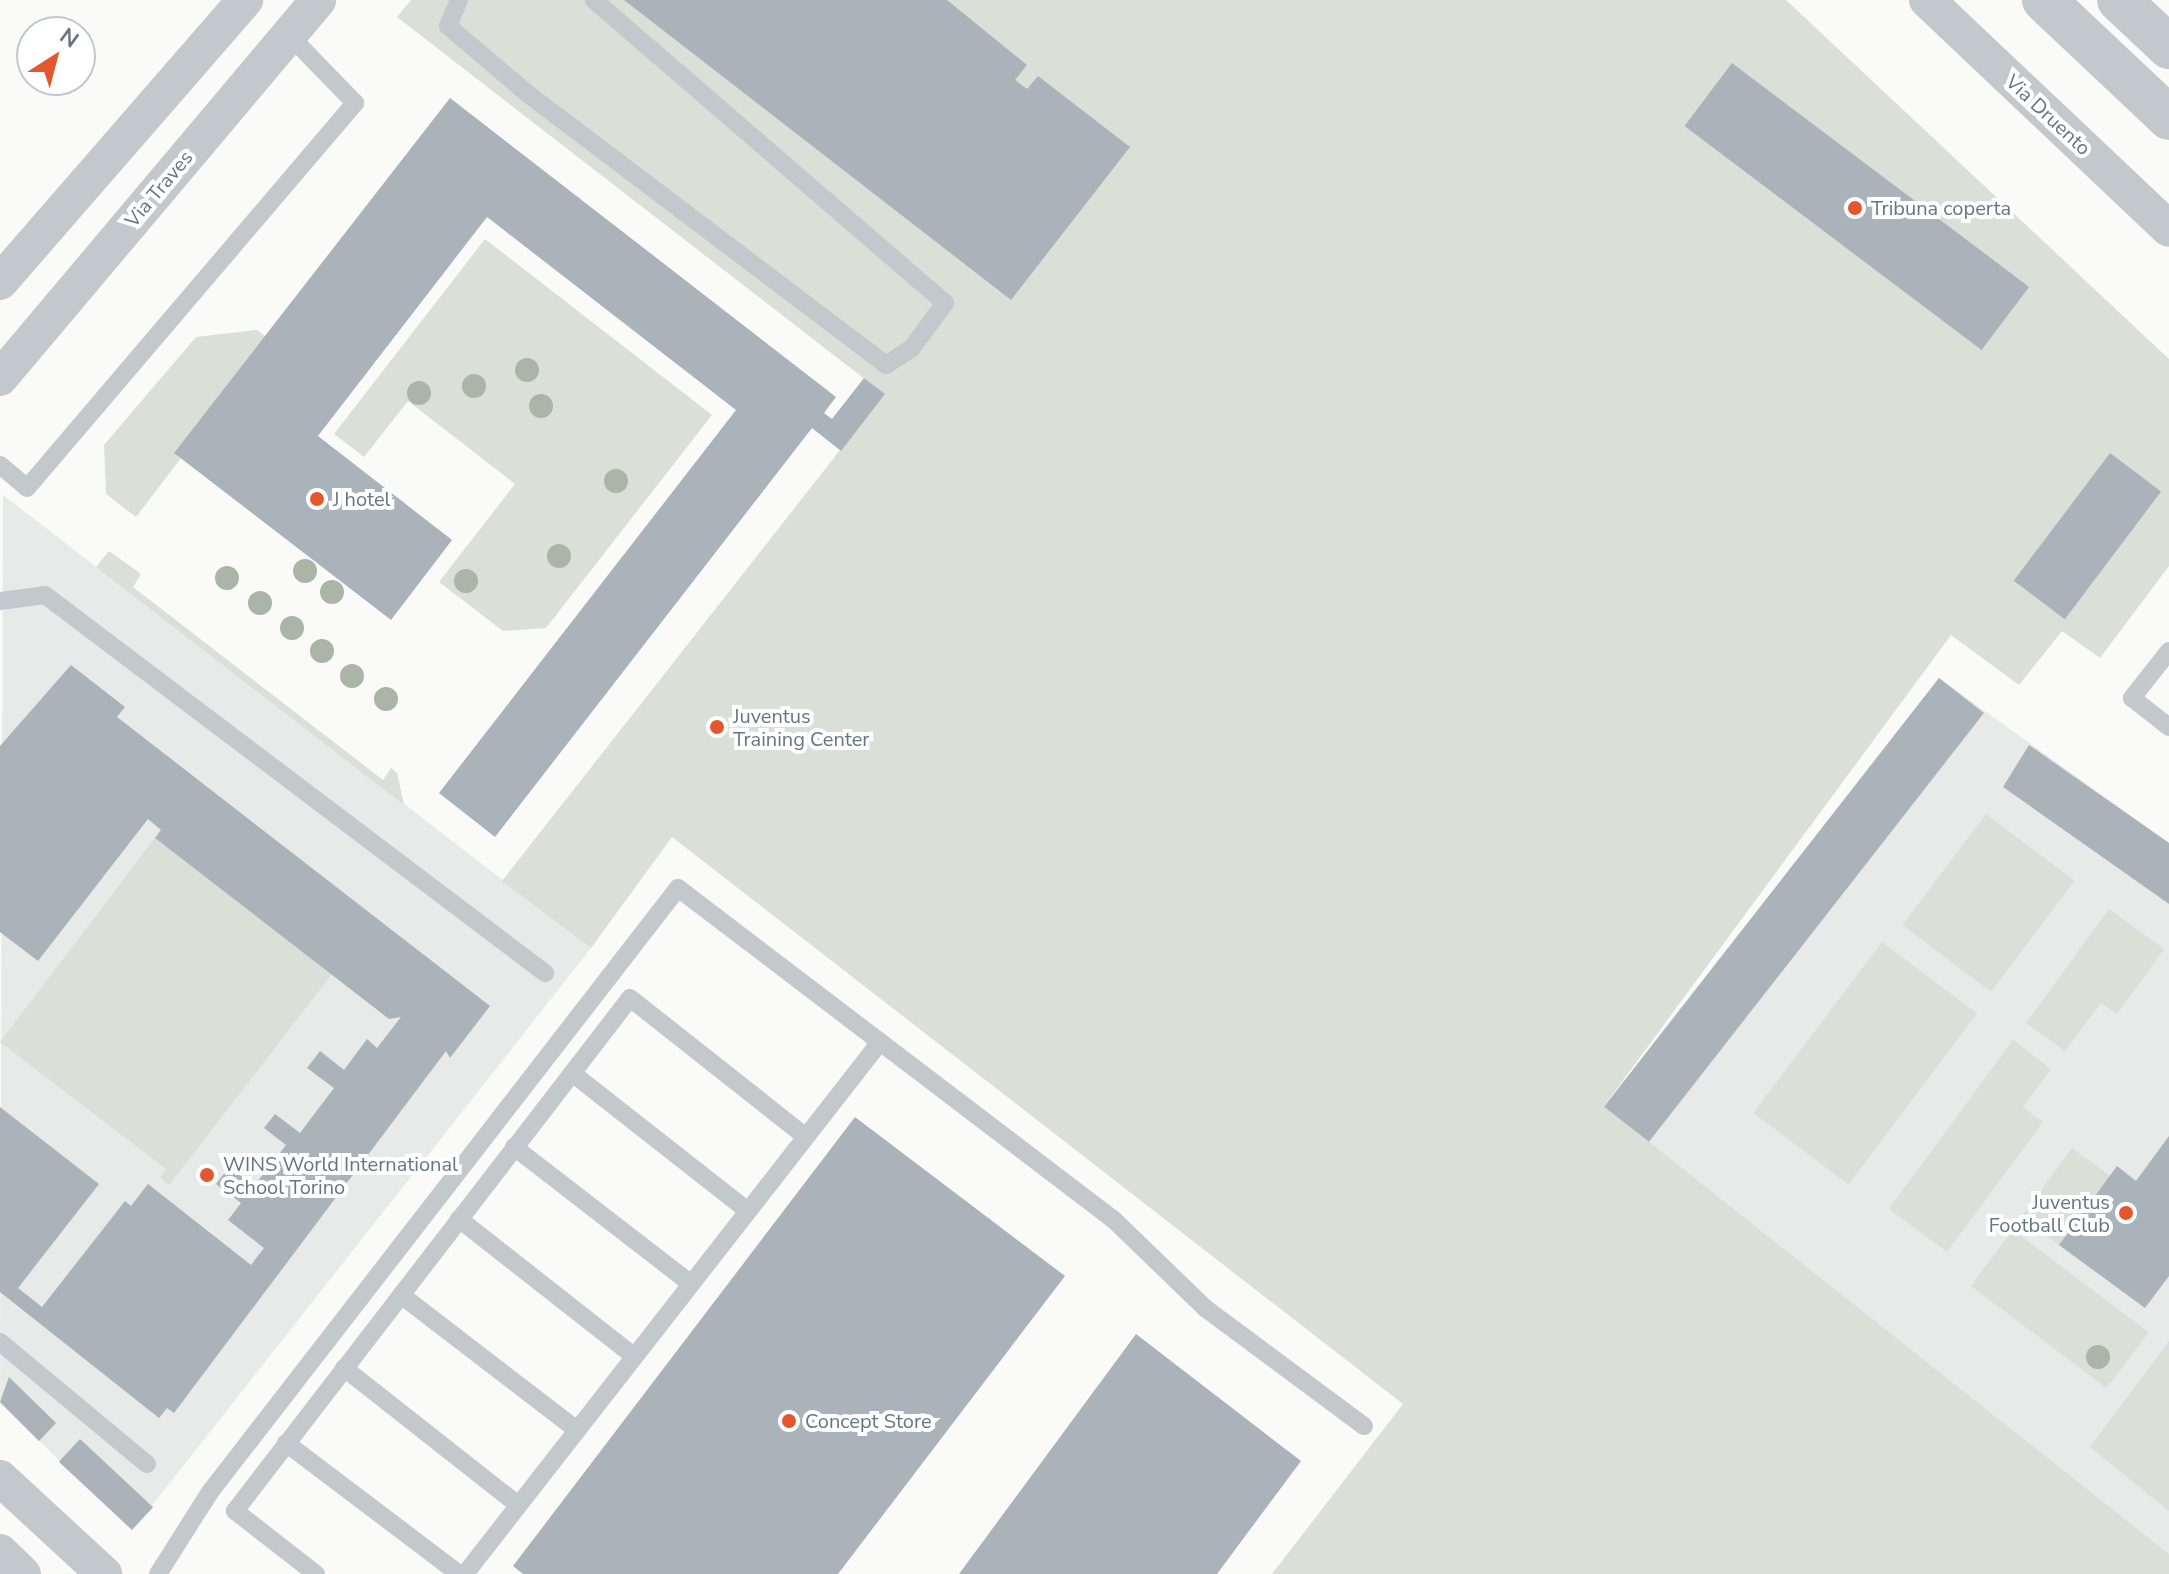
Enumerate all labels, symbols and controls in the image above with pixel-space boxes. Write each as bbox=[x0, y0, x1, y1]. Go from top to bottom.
north arrow bbox=[16, 16, 96, 96]
text: N bbox=[53, 21, 84, 55]
street label: Via Druento bbox=[2001, 70, 2095, 160]
street label: Via Traves bbox=[120, 146, 198, 232]
place label: Tribuna coperta bbox=[1871, 196, 2011, 220]
marker: Tribuna coperta bbox=[1846, 199, 1864, 217]
place label: J hotel bbox=[333, 487, 390, 511]
marker: J hotel bbox=[308, 490, 326, 508]
place label: Juventus Training Center bbox=[733, 704, 869, 751]
marker: Juventus Training Center bbox=[708, 718, 726, 736]
place label: WINS World International School Torino bbox=[223, 1152, 458, 1199]
marker: WINS World International School Torino bbox=[198, 1166, 216, 1184]
place label: Juventus Football Club bbox=[1989, 1190, 2110, 1237]
marker: Juventus Football Club bbox=[2117, 1204, 2135, 1222]
place label: Concept Store bbox=[805, 1409, 932, 1433]
marker: Concept Store bbox=[780, 1412, 798, 1430]

